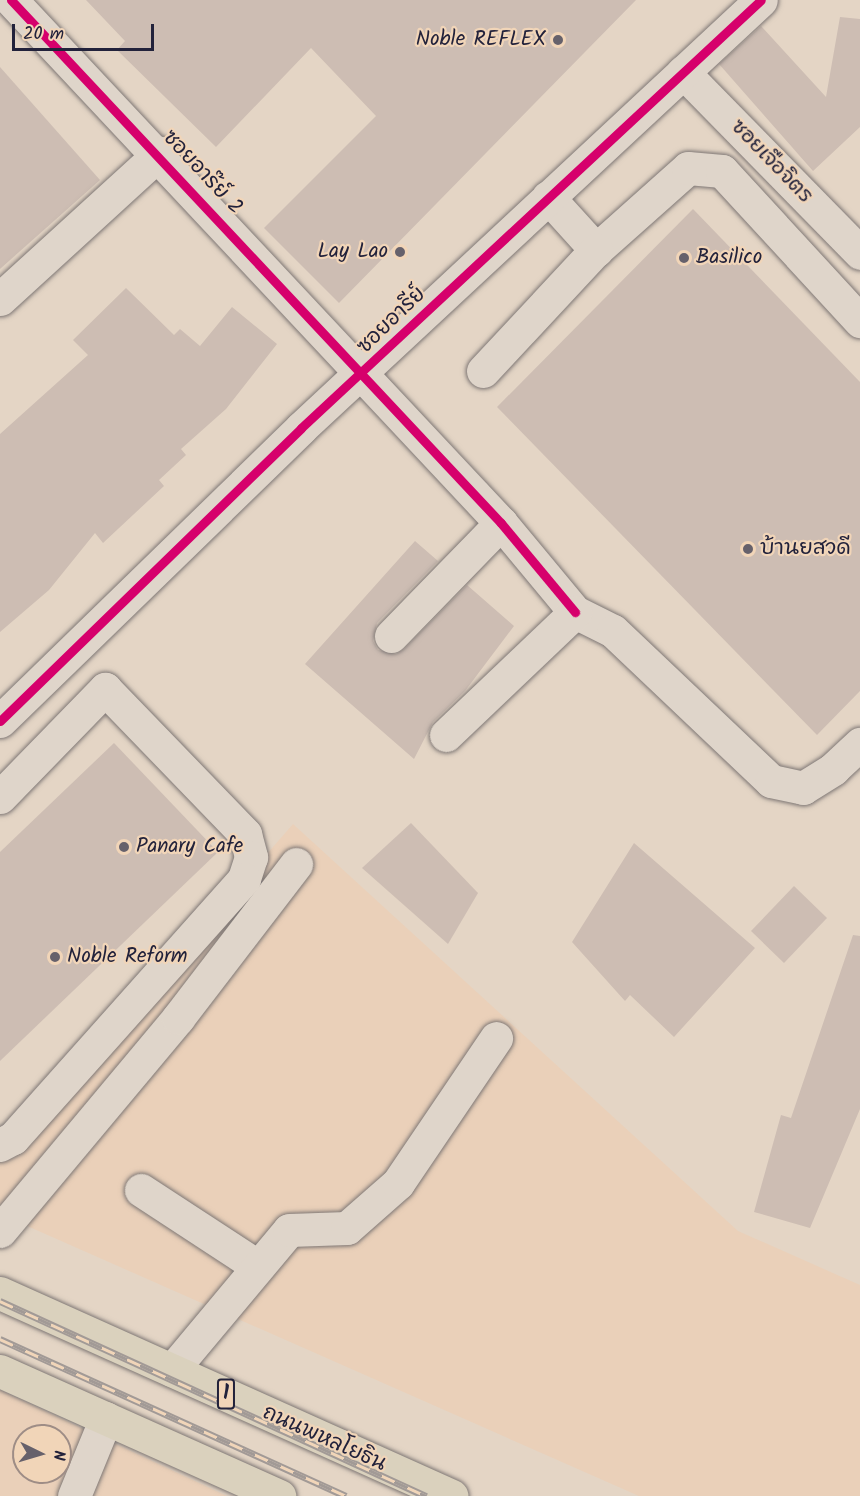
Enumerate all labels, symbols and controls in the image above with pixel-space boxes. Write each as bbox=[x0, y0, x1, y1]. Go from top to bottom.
scale bar bbox=[15, 12, 158, 50]
text: 20 m bbox=[23, 20, 64, 49]
place label: Noble REFLEX bbox=[416, 27, 546, 53]
marker: Noble REFLEX bbox=[551, 33, 565, 47]
street label: ซอยเจือจิตร bbox=[725, 115, 817, 209]
street label: ซอยอาร๊ย์ 2 bbox=[157, 126, 247, 220]
place label: Lay Lao bbox=[318, 239, 388, 265]
marker: Lay Lao bbox=[393, 245, 407, 259]
place label: Basilico bbox=[696, 245, 762, 271]
marker: Basilico bbox=[677, 251, 691, 265]
street label: ซอยอารีย์ bbox=[352, 282, 432, 360]
place label: บ้านยสวดี bbox=[760, 536, 851, 562]
marker: บ้านยสวดี bbox=[741, 542, 755, 556]
place label: Panary Cafe bbox=[136, 834, 243, 860]
marker: Panary Cafe bbox=[117, 840, 131, 854]
place label: Noble Reform bbox=[67, 944, 188, 970]
marker: Noble Reform bbox=[48, 950, 62, 964]
road number: 1 bbox=[216, 1377, 236, 1411]
street label: ถนนพหลโยธิน bbox=[258, 1401, 390, 1477]
north arrow bbox=[12, 1424, 72, 1484]
text: N bbox=[46, 1449, 71, 1462]

